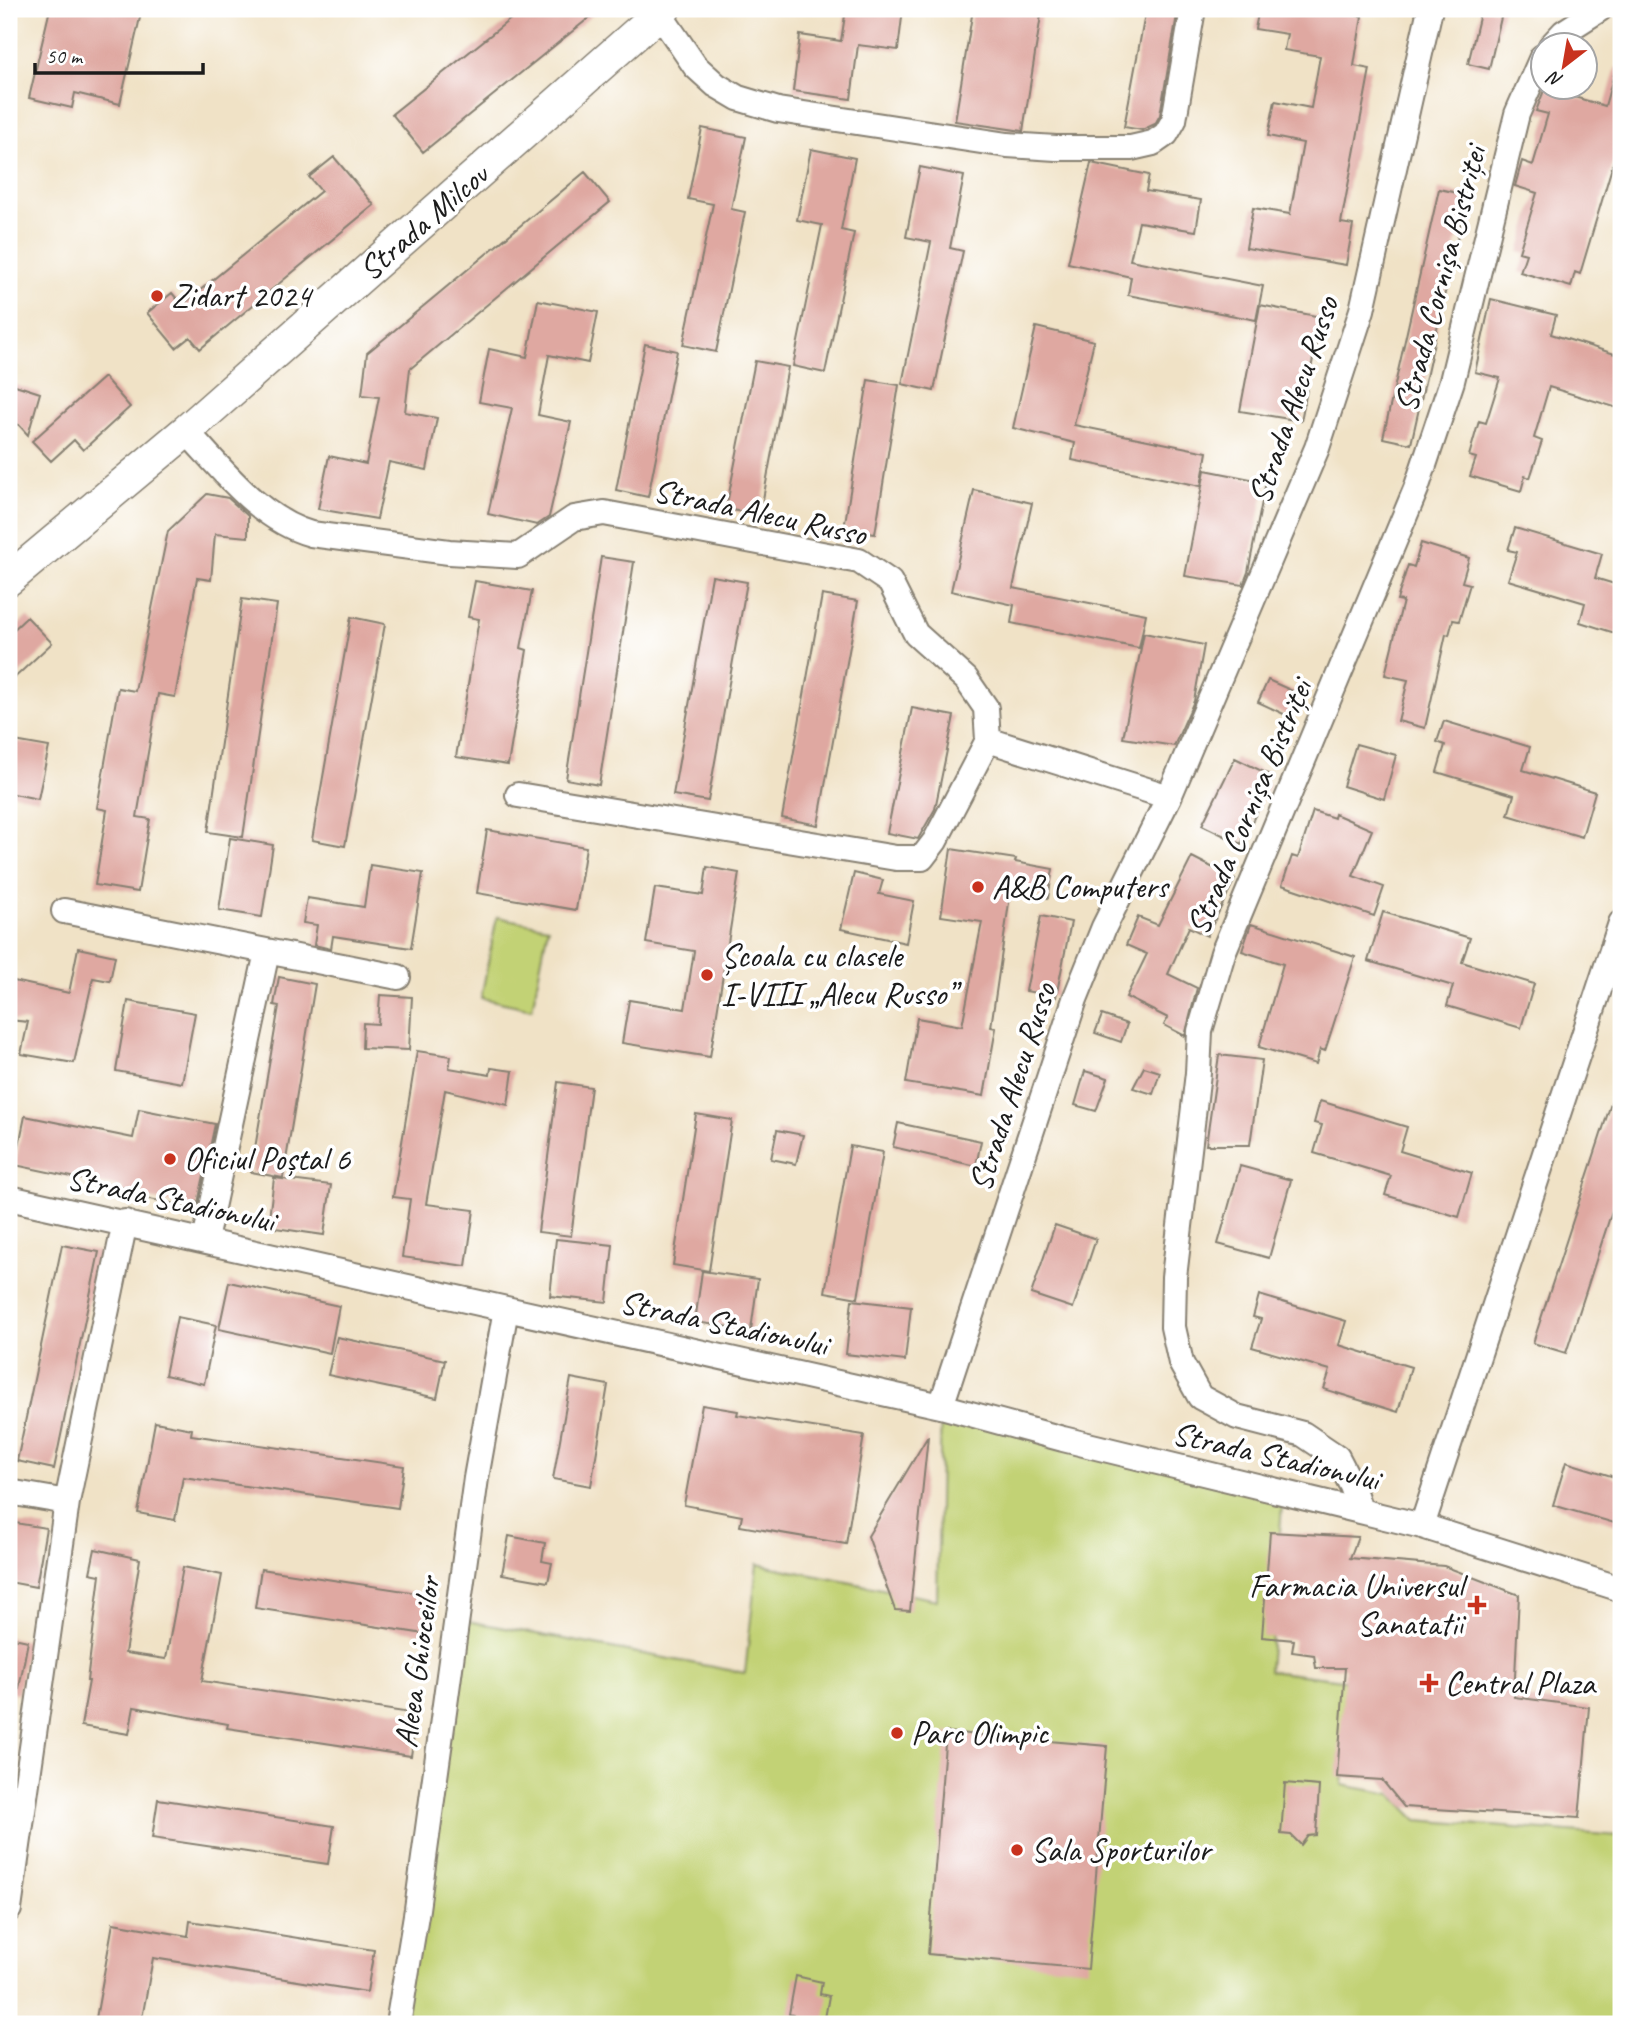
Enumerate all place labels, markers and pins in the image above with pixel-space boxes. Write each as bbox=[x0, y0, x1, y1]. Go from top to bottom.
place label: Zidart 2024 bbox=[171, 275, 314, 317]
marker: Zidart 2024 bbox=[149, 288, 165, 304]
place label: A&B Computers bbox=[992, 866, 1171, 908]
marker: A&B Computers bbox=[970, 879, 986, 895]
place label: Școala cu clasele I-VIII „Alecu Russo” bbox=[721, 935, 962, 1015]
marker: Școala cu clasele I-VIII „Alecu Russo” bbox=[699, 967, 715, 983]
place label: Oficiul Poștal 6 bbox=[184, 1138, 351, 1180]
marker: Oficiul Poștal 6 bbox=[162, 1151, 178, 1167]
place label: Farmacia Universul Sanatatii bbox=[1249, 1565, 1468, 1645]
marker: Farmacia Universul Sanatatii bbox=[1469, 1597, 1485, 1613]
place label: Central Plaza bbox=[1445, 1662, 1598, 1704]
marker: Central Plaza bbox=[1419, 1673, 1439, 1693]
place label: Parc Olimpic bbox=[911, 1712, 1050, 1754]
marker: Parc Olimpic bbox=[889, 1725, 905, 1741]
place label: Sala Sporturilor bbox=[1031, 1829, 1213, 1871]
marker: Sala Sporturilor bbox=[1009, 1842, 1025, 1858]

